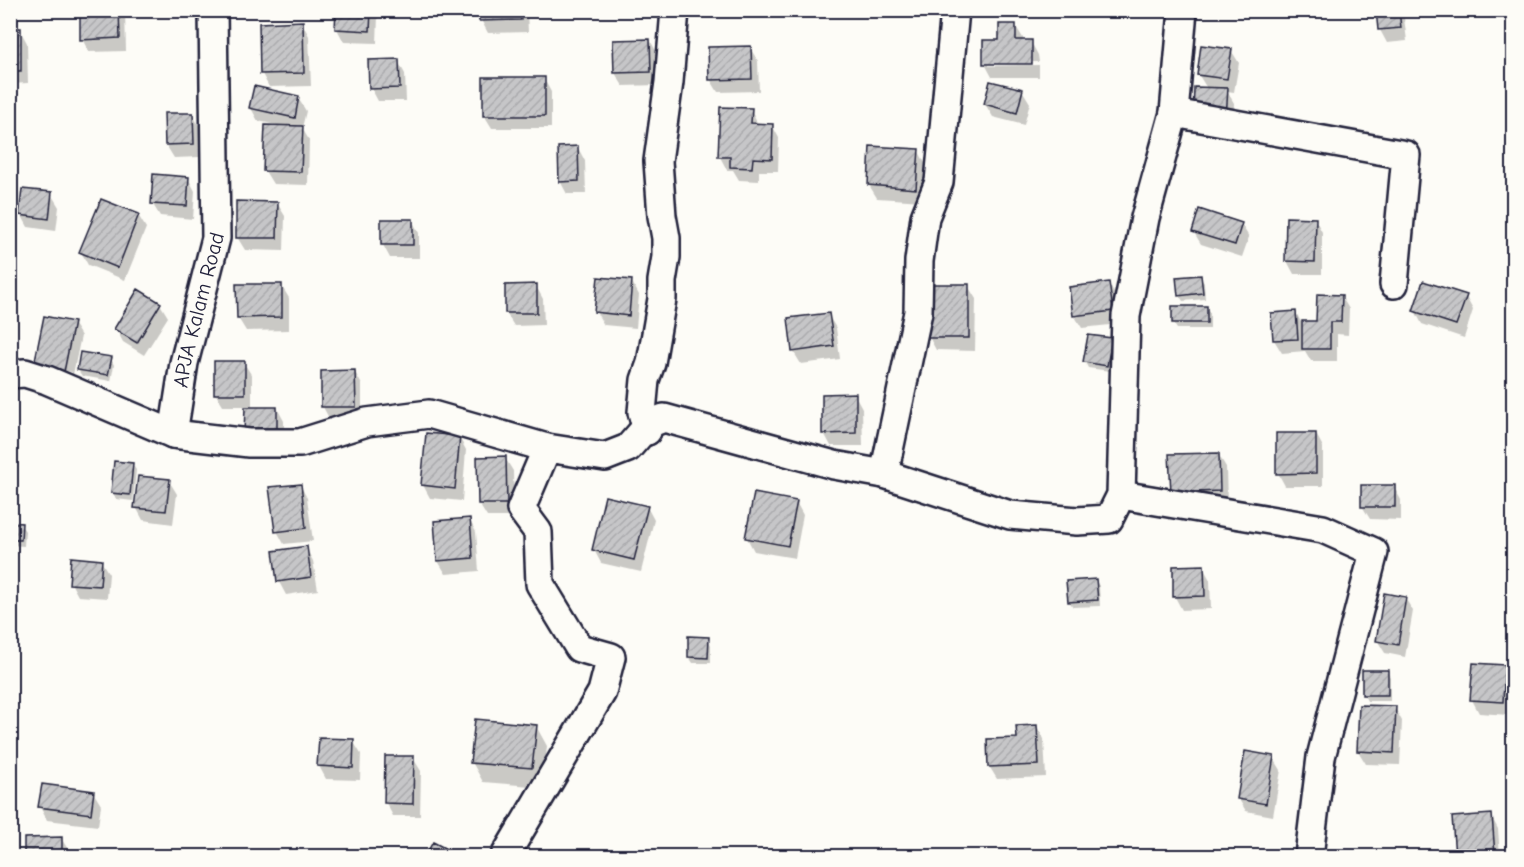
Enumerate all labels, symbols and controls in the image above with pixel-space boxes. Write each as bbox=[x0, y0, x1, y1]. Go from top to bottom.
street label: APJA Kalam Road bbox=[168, 230, 229, 389]

